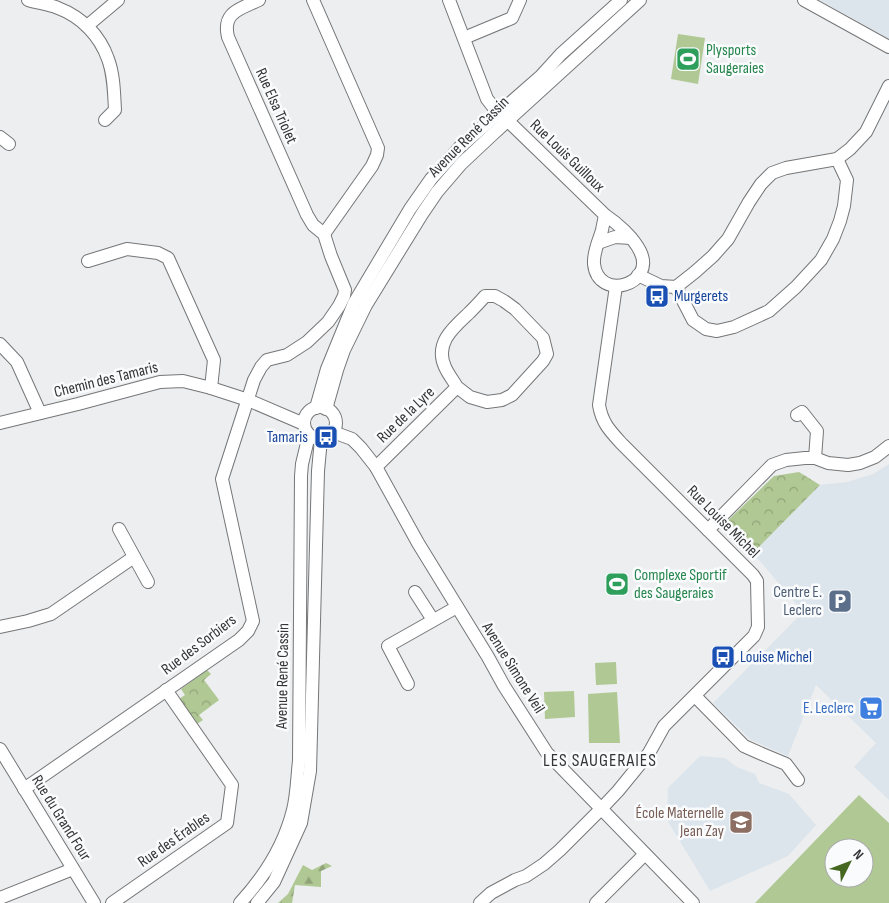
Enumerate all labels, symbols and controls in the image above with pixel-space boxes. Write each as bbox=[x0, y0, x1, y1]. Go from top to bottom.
place label: Plysports Saugeraies bbox=[706, 41, 764, 78]
sports icon: Plysports Saugeraies bbox=[675, 46, 701, 72]
street label: Rue Elsa Triolet bbox=[251, 65, 301, 147]
street label: Avenue René Cassin bbox=[424, 93, 513, 182]
street label: Rue Louis Guilloux bbox=[526, 116, 608, 196]
bus stop icon: Murgerets bbox=[644, 283, 670, 309]
place label: Murgerets bbox=[674, 287, 729, 306]
street label: Chemin des Tamaris bbox=[52, 358, 160, 402]
street label: Rue de la Lyre bbox=[373, 383, 439, 447]
bus stop icon: Tamaris bbox=[313, 424, 339, 450]
place label: Tamaris bbox=[267, 428, 308, 447]
street label: Rue Louise Michel bbox=[683, 482, 763, 562]
place label: Complexe Sportif des Saugeraies bbox=[634, 566, 727, 603]
sports icon: Complexe Sportif des Saugeraies bbox=[604, 571, 630, 597]
place label: Centre E. Leclerc bbox=[773, 583, 822, 620]
parking icon: Centre E. Leclerc bbox=[827, 588, 853, 614]
street label: Rue des Sorbiers bbox=[158, 611, 240, 679]
street label: Avenue Simone Veil bbox=[477, 618, 548, 717]
street label: Avenue René Cassin bbox=[273, 623, 293, 730]
bus stop icon: Louise Michel bbox=[710, 644, 736, 670]
place label: Louise Michel bbox=[740, 648, 812, 667]
supermarket icon: E. Leclerc bbox=[858, 695, 884, 721]
place label: E. Leclerc bbox=[803, 699, 854, 718]
district label: LES SAUGERAIES bbox=[543, 750, 657, 771]
street label: Rue du Grand Four bbox=[27, 772, 95, 865]
place label: École Maternelle Jean Zay bbox=[635, 804, 724, 841]
street label: Rue des Érables bbox=[134, 808, 214, 872]
school or university icon: École Maternelle Jean Zay bbox=[728, 809, 754, 835]
north arrow bbox=[824, 838, 874, 888]
text: N bbox=[849, 846, 867, 863]

